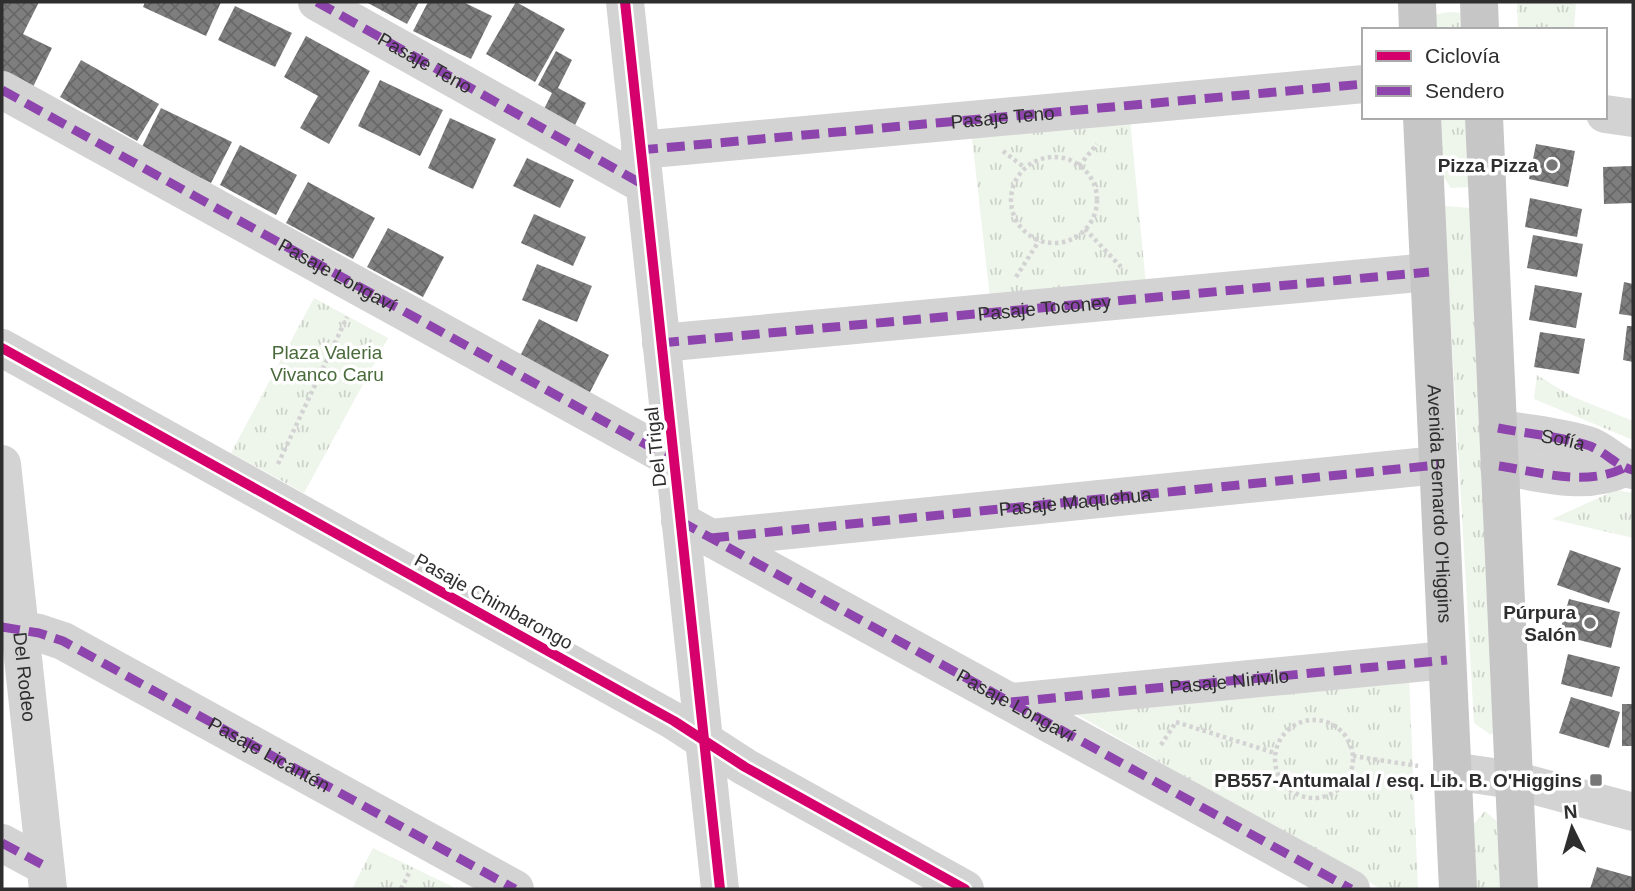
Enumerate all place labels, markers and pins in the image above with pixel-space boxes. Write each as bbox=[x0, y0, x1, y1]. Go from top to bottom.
place label: Pizza Pizza bbox=[1438, 155, 1538, 176]
marker: Pizza Pizza bbox=[1544, 157, 1560, 173]
place label: Púrpura Salón bbox=[1503, 602, 1576, 645]
marker: Púrpura Salón bbox=[1582, 615, 1598, 631]
place label: PB557-Antumalal / esq. Lib. B. O'Higgins bbox=[1214, 770, 1582, 791]
marker: PB557-Antumalal / esq. Lib. B. O'Higgins bbox=[1588, 772, 1604, 788]

